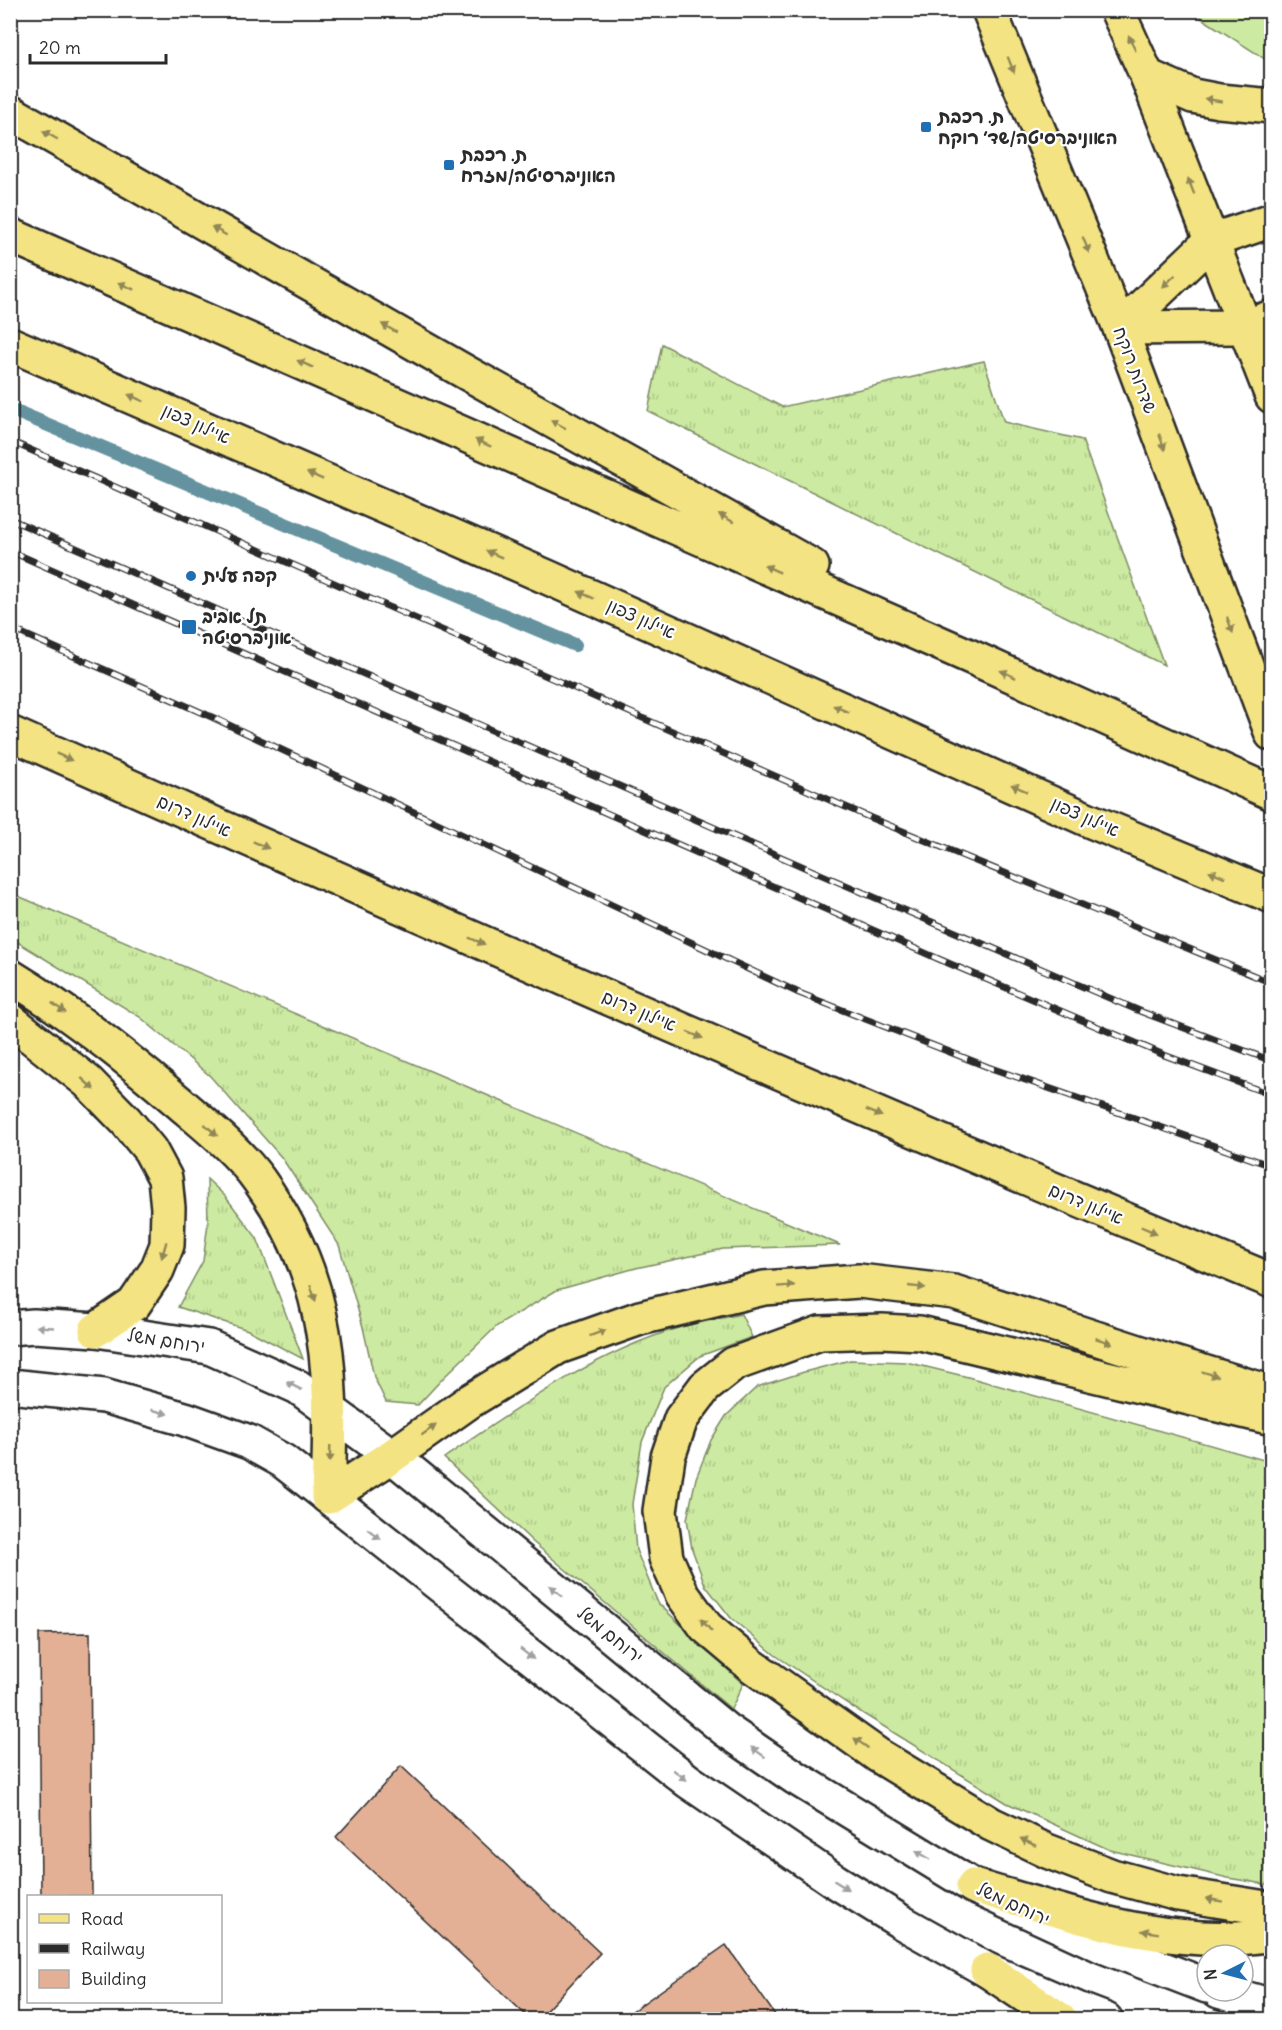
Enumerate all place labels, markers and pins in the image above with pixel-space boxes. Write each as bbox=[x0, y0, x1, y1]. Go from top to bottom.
place label: ת. רכבת האוניברסיטה/שד׳ רוקח bbox=[936, 105, 1118, 149]
marker: ת. רכבת האוניברסיטה/שד׳ רוקח bbox=[919, 120, 933, 134]
place label: ת. רכבת האוניברסיטה/מזרח bbox=[459, 143, 616, 187]
marker: ת. רכבת האוניברסיטה/מזרח bbox=[442, 158, 456, 172]
place label: קפה עלית bbox=[201, 564, 277, 587]
marker: קפה עלית bbox=[184, 569, 198, 583]
place label: תל אביב אוניברסיטה bbox=[202, 605, 292, 649]
marker: תל אביב אוניברסיטה bbox=[180, 618, 198, 636]

